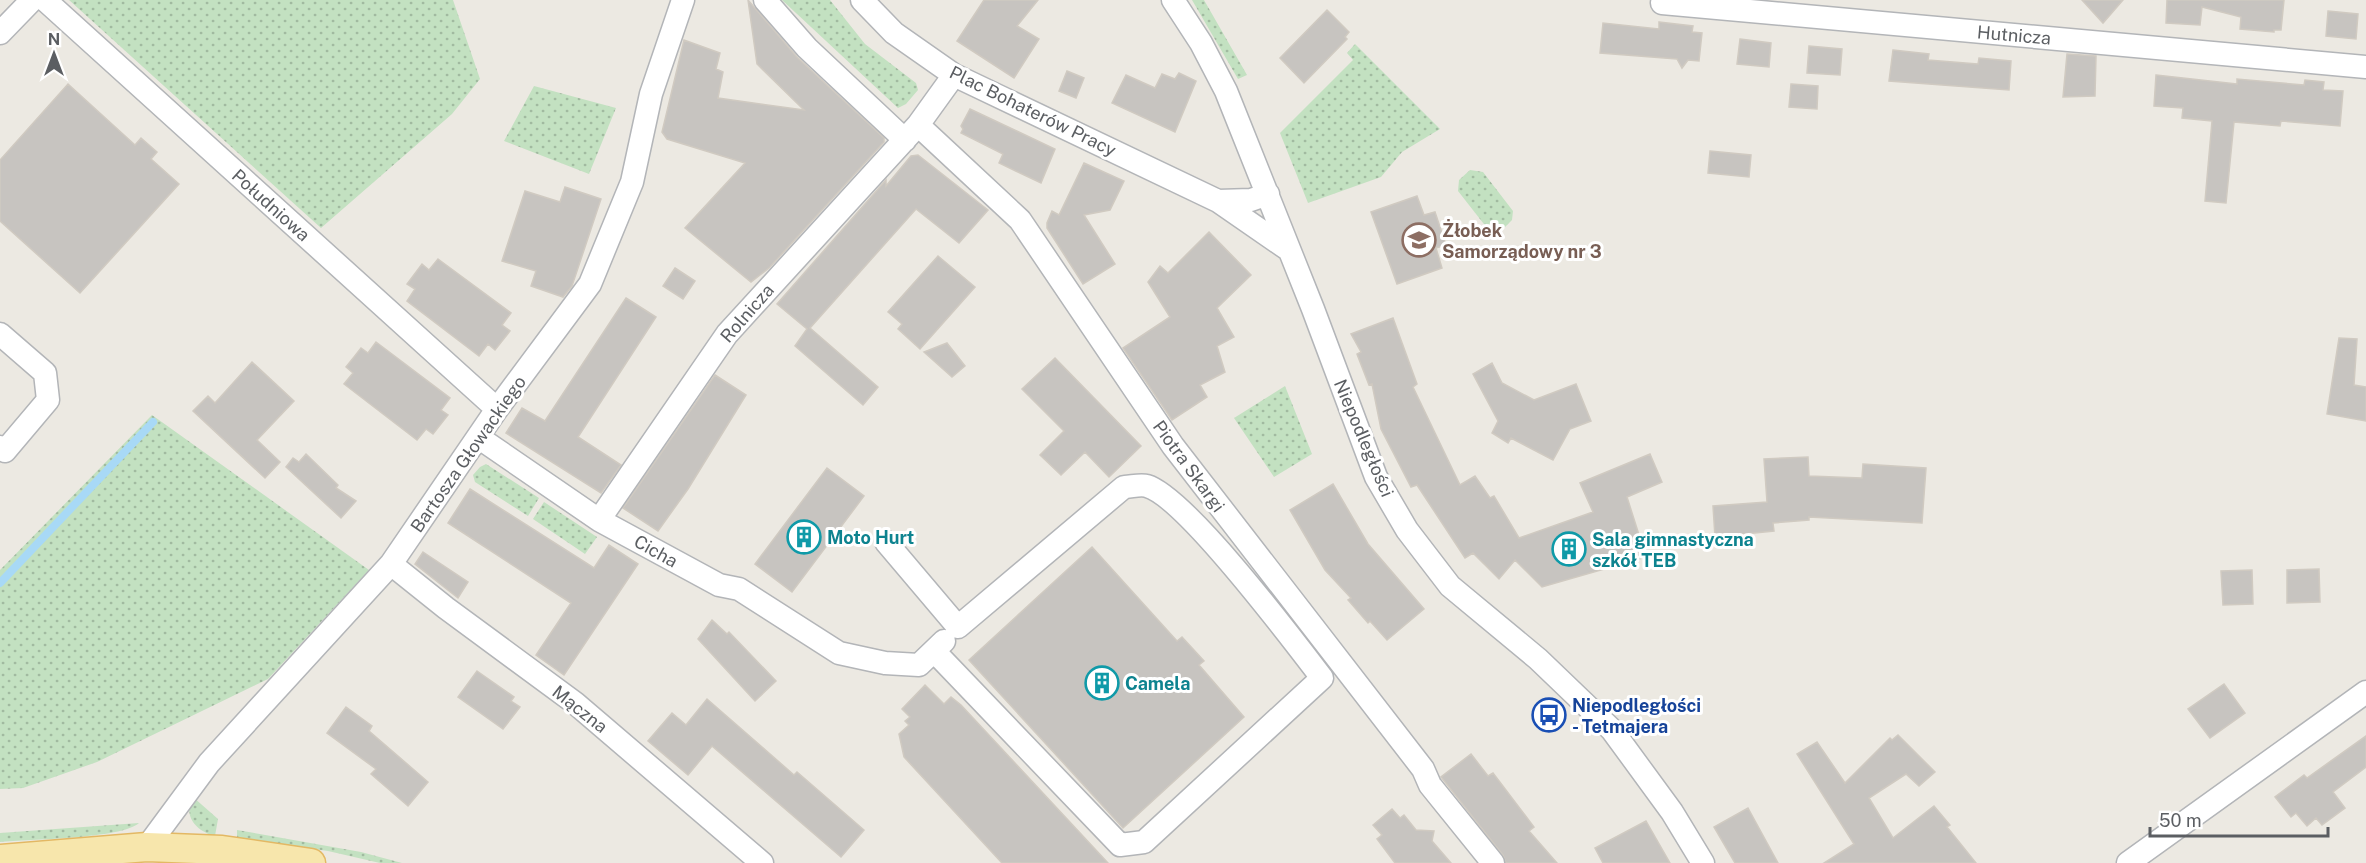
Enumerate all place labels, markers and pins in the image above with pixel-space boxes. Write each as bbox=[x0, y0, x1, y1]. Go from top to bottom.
place label: Żłobek Samorządowy nr 3 bbox=[1442, 219, 1602, 262]
school or university icon: Żłobek Samorządowy nr 3 bbox=[1401, 222, 1437, 258]
building icon: Moto Hurt bbox=[786, 519, 822, 555]
place label: Moto Hurt bbox=[827, 527, 914, 548]
place label: Sala gimnastyczna szkół TEB bbox=[1592, 529, 1754, 571]
building icon: Sala gimnastyczna szkół TEB bbox=[1551, 531, 1587, 567]
building icon: Camela bbox=[1084, 665, 1120, 701]
place label: Camela bbox=[1125, 673, 1190, 694]
place label: Niepodległości - Tetmajera bbox=[1572, 695, 1701, 737]
bus stop icon: Niepodległości - Tetmajera bbox=[1531, 697, 1567, 733]

